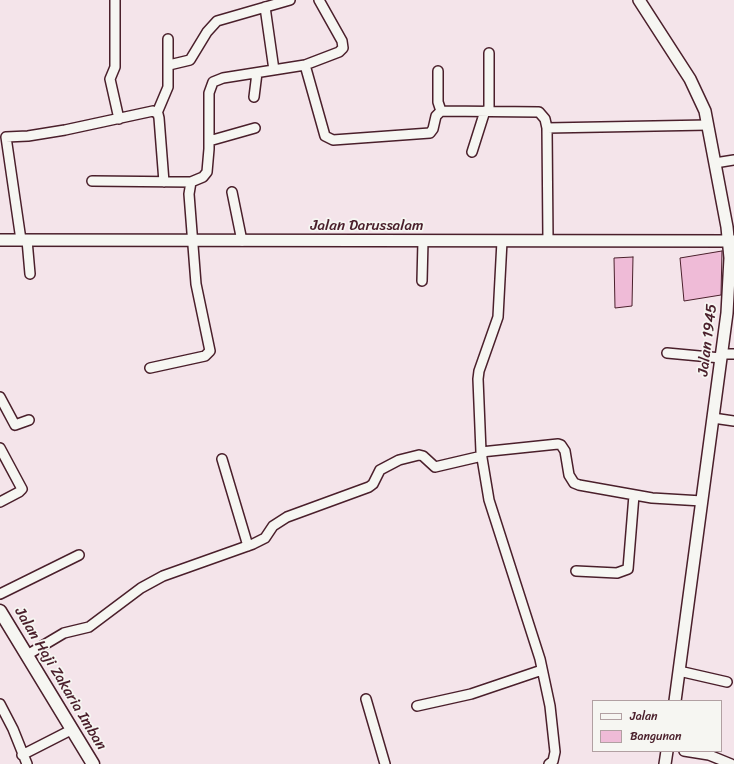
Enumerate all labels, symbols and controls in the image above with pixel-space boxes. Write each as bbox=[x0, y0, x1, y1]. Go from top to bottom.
street label: Jalan Darussalam bbox=[311, 217, 423, 235]
street label: Jalan 1945 bbox=[695, 303, 721, 377]
street label: Jalan Haji Zakaria Imban bbox=[10, 604, 110, 754]
legend bbox=[592, 700, 722, 752]
text: Jalan bbox=[630, 705, 658, 727]
text: Bangunan bbox=[630, 725, 682, 747]

